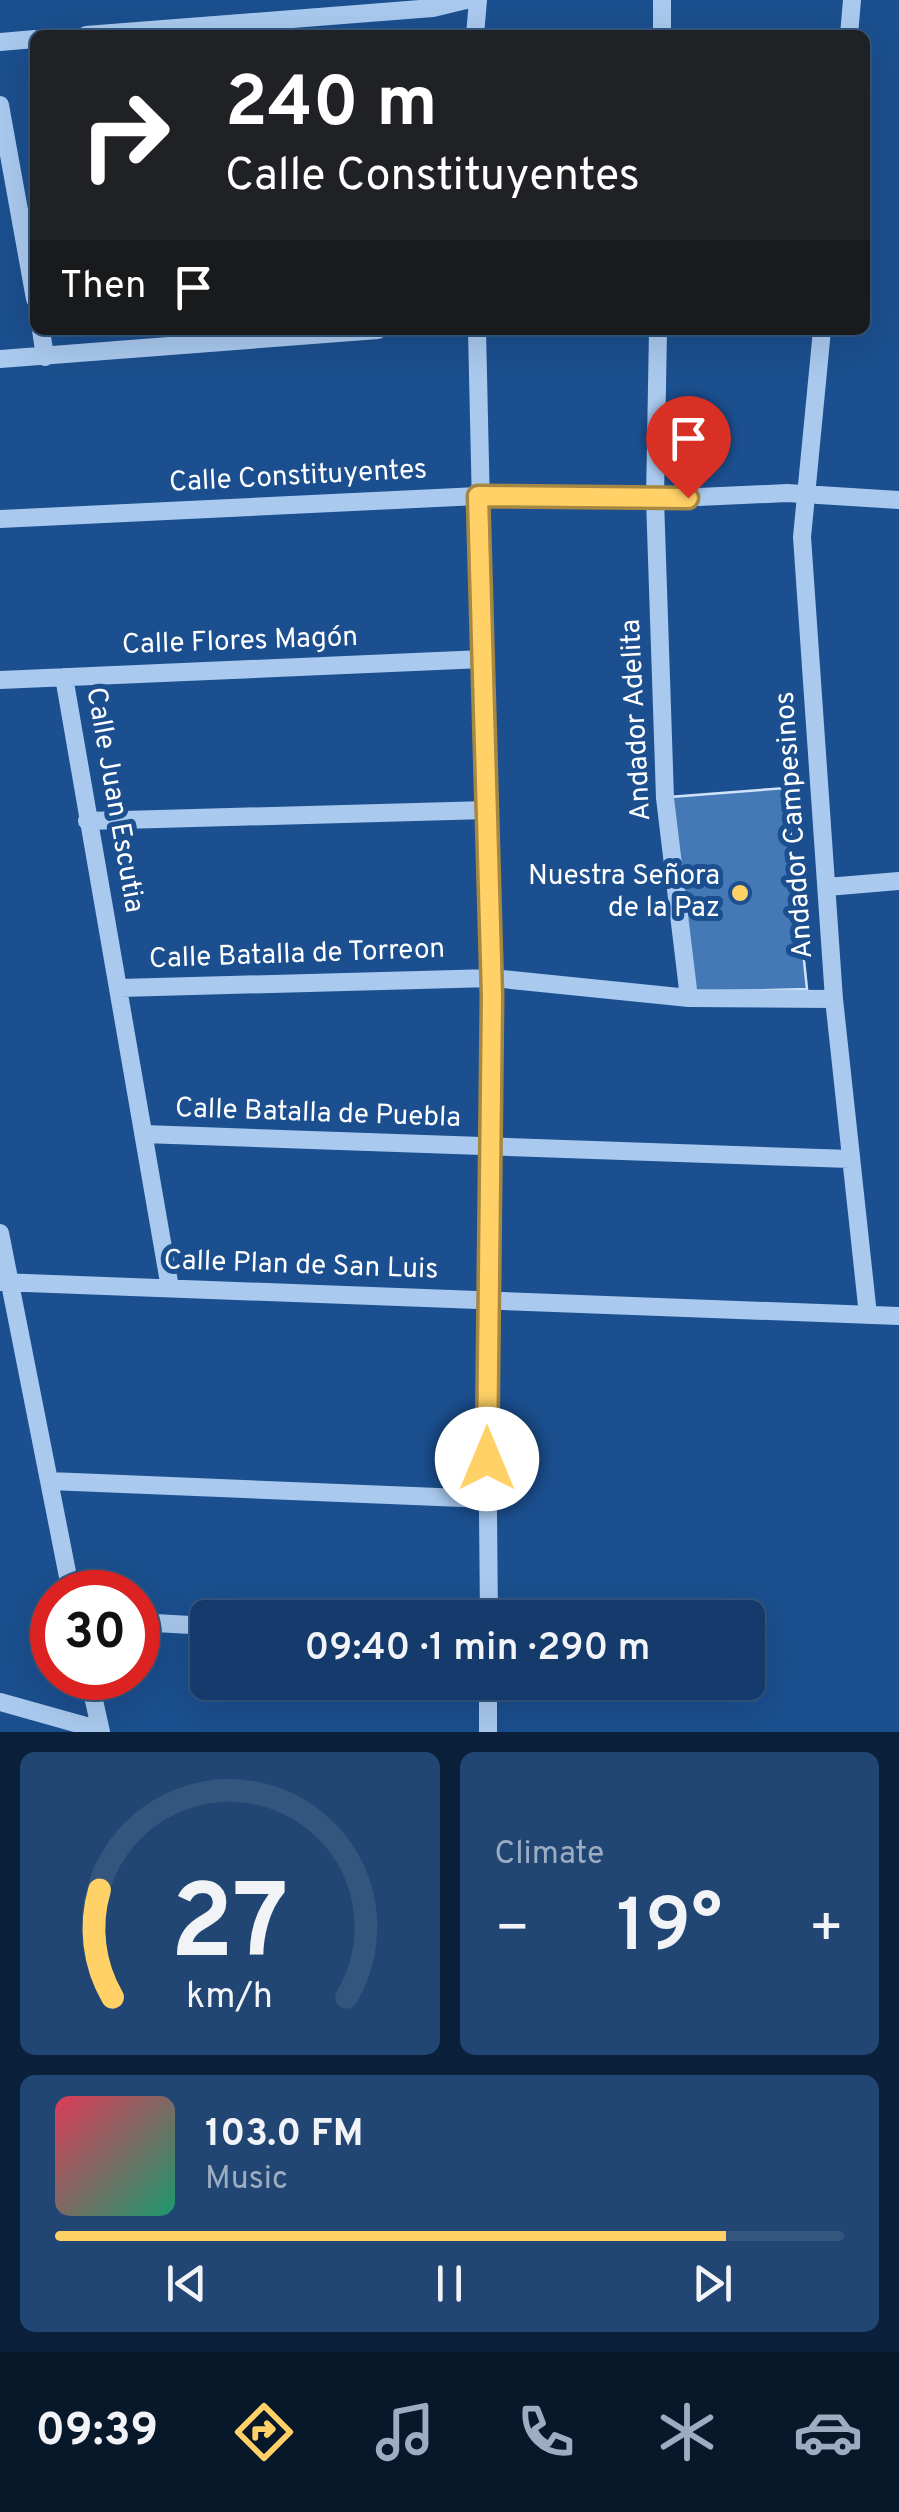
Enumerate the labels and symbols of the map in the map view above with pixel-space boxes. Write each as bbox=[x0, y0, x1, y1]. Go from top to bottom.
pin bbox=[646, 396, 731, 499]
street label: Calle Constituyentes bbox=[168, 452, 428, 502]
street label: Andador Adelita bbox=[614, 618, 660, 822]
street label: Calle Flores Magón bbox=[121, 620, 359, 664]
street label: Calle Juan Escutia bbox=[76, 684, 152, 916]
street label: Andador Campesinos bbox=[768, 690, 822, 960]
place label: Nuestra Señora de la Paz bbox=[528, 859, 720, 927]
marker: Nuestra Señora de la Paz bbox=[729, 882, 751, 904]
street label: Calle Batalla de Torreon bbox=[148, 932, 446, 978]
street label: Calle Batalla de Puebla bbox=[174, 1091, 462, 1137]
street label: Calle Plan de San Luis bbox=[163, 1243, 439, 1289]
position arrow bbox=[435, 1407, 539, 1511]
speed limit sign: 30 bbox=[30, 1570, 160, 1700]

